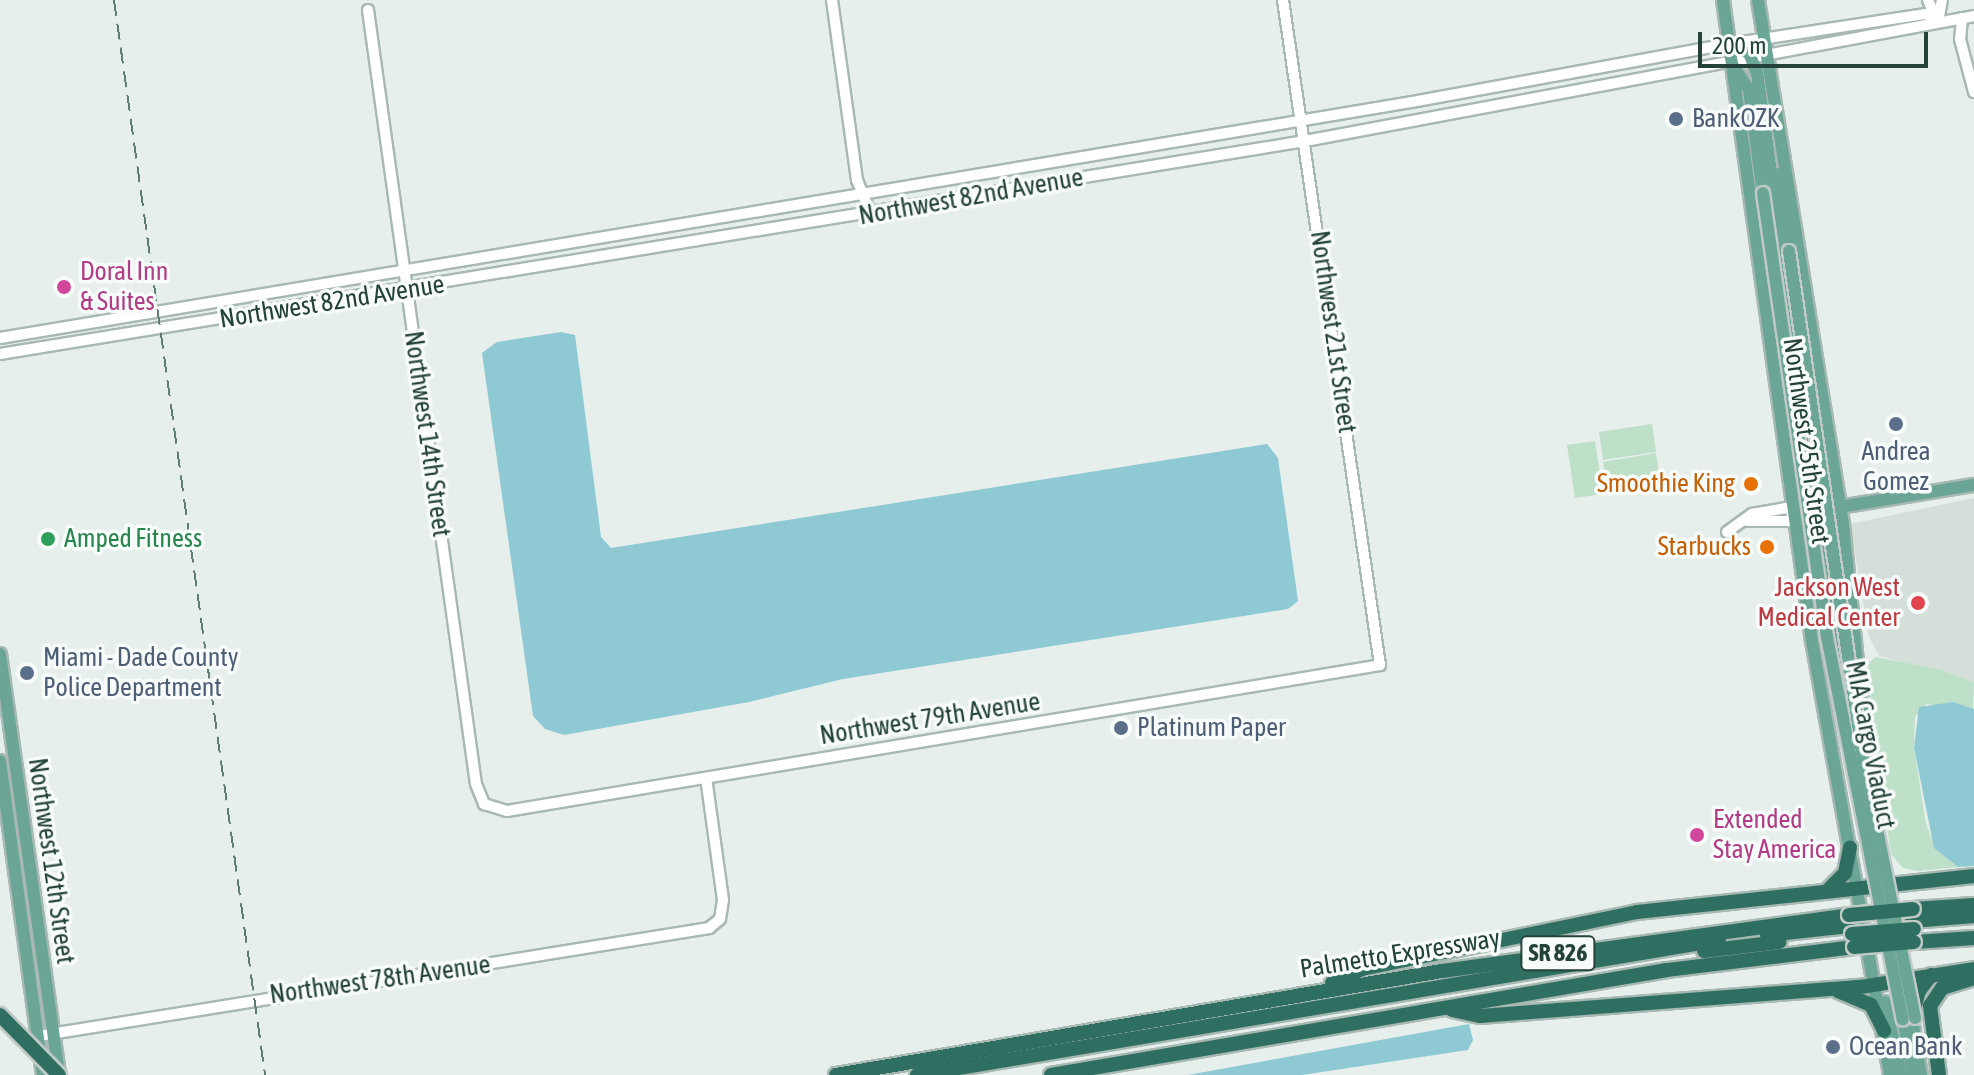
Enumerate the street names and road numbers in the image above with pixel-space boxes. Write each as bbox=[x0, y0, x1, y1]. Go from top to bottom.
street label: Northwest 82nd Avenue bbox=[856, 162, 1086, 232]
street label: Northwest 21st Street bbox=[1303, 229, 1363, 435]
street label: Northwest 82nd Avenue bbox=[217, 269, 447, 335]
street label: Northwest 14th Street bbox=[397, 329, 457, 539]
street label: Northwest 25th Street bbox=[1776, 336, 1836, 546]
street label: MIA Cargo Viaduct bbox=[1838, 658, 1902, 832]
street label: Northwest 79th Avenue bbox=[818, 686, 1042, 752]
street label: Northwest 12th Street bbox=[21, 756, 81, 966]
street label: Palmetto Expressway bbox=[1298, 923, 1502, 985]
road number: SR 826 bbox=[1520, 933, 1596, 973]
street label: Northwest 78th Avenue bbox=[268, 949, 492, 1011]

